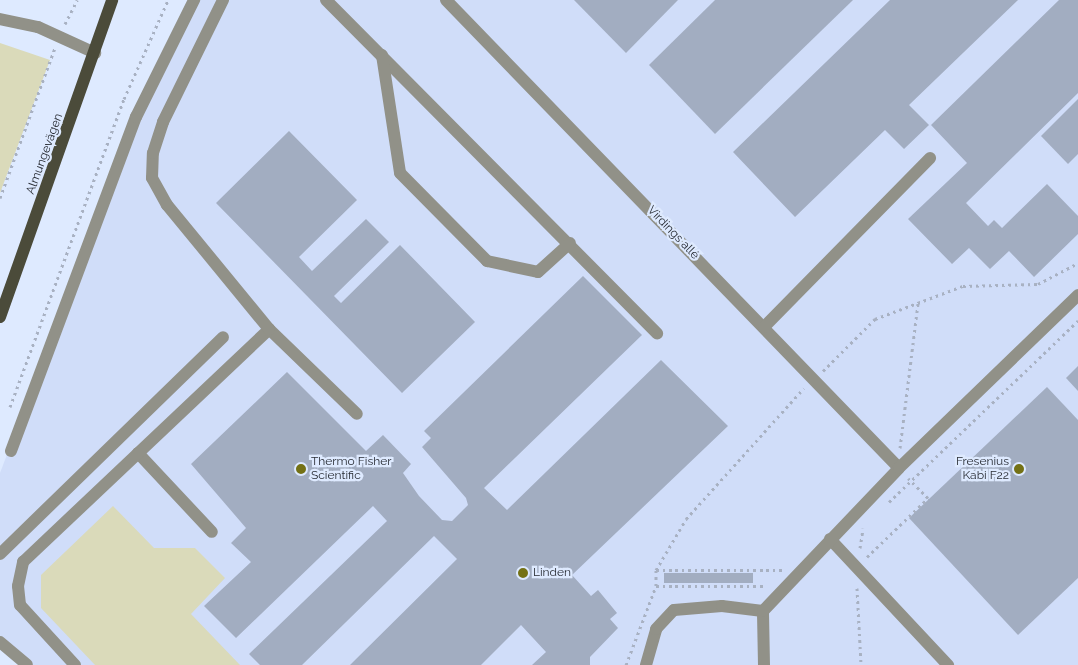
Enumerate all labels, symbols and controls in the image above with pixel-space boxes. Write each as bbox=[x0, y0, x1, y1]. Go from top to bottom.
street label: Almungevägen bbox=[24, 112, 66, 196]
street label: Virdings allé bbox=[644, 203, 702, 263]
place label: Thermo Fisher Scientific bbox=[311, 455, 392, 483]
place label: Fresenius Kabi F22 bbox=[956, 455, 1009, 483]
marker: Thermo Fisher Scientific bbox=[295, 463, 307, 475]
marker: Fresenius Kabi F22 bbox=[1013, 463, 1025, 475]
place label: Linden bbox=[533, 566, 571, 580]
marker: Linden bbox=[517, 567, 529, 579]

